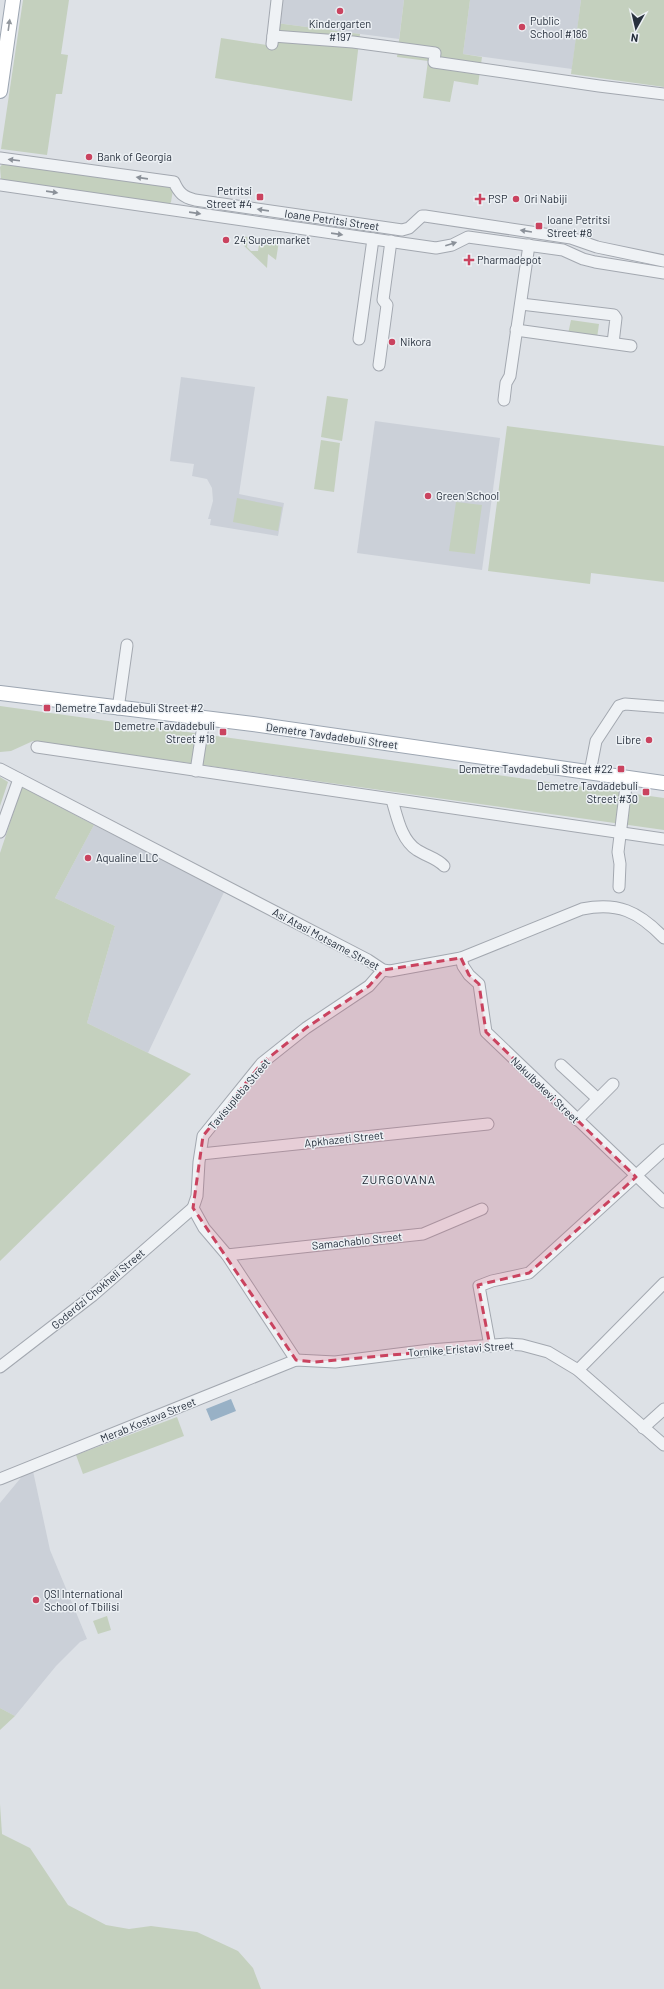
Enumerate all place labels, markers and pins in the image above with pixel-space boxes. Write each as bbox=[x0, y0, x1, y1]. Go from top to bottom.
marker: Kindergarten #197 bbox=[335, 6, 345, 16]
place label: Public School #186 bbox=[530, 14, 588, 40]
place label: Kindergarten #197 bbox=[309, 17, 371, 43]
marker: Public School #186 bbox=[517, 22, 527, 32]
place label: Bank of Georgia bbox=[97, 150, 172, 163]
marker: Bank of Georgia bbox=[84, 152, 94, 162]
place label: Petritsi Street #4 bbox=[206, 184, 252, 210]
marker: Petritsi Street #4 bbox=[255, 192, 265, 202]
place label: PSP bbox=[488, 192, 508, 205]
place label: Ori Nabiji bbox=[524, 192, 567, 205]
marker: PSP bbox=[475, 194, 485, 204]
marker: Ori Nabiji bbox=[511, 194, 521, 204]
place label: Ioane Petritsi Street #8 bbox=[547, 213, 611, 239]
marker: Ioane Petritsi Street #8 bbox=[534, 221, 544, 231]
place label: 24 Supermarket bbox=[234, 233, 310, 246]
marker: 24 Supermarket bbox=[221, 235, 231, 245]
place label: Pharmadepot bbox=[477, 253, 542, 266]
marker: Pharmadepot bbox=[464, 255, 474, 265]
place label: Nikora bbox=[400, 335, 431, 348]
marker: Nikora bbox=[387, 337, 397, 347]
place label: Green School bbox=[436, 489, 499, 502]
marker: Green School bbox=[423, 491, 433, 501]
place label: Demetre Tavdadebuli Street #2 bbox=[55, 701, 204, 714]
marker: Demetre Tavdadebuli Street #2 bbox=[42, 703, 52, 713]
place label: Demetre Tavdadebuli Street #18 bbox=[114, 719, 215, 745]
marker: Demetre Tavdadebuli Street #18 bbox=[218, 727, 228, 737]
place label: Libre bbox=[616, 733, 641, 746]
marker: Libre bbox=[644, 735, 654, 745]
place label: Demetre Tavdadebuli Street #22 bbox=[459, 762, 613, 775]
marker: Demetre Tavdadebuli Street #22 bbox=[616, 764, 626, 774]
place label: Demetre Tavdadebuli Street #30 bbox=[537, 779, 638, 805]
marker: Demetre Tavdadebuli Street #30 bbox=[641, 787, 651, 797]
place label: Aqualine LLC bbox=[96, 851, 158, 864]
marker: Aqualine LLC bbox=[83, 853, 93, 863]
place label: QSI International School of Tbilisi bbox=[44, 1587, 123, 1613]
marker: QSI International School of Tbilisi bbox=[31, 1595, 41, 1605]

